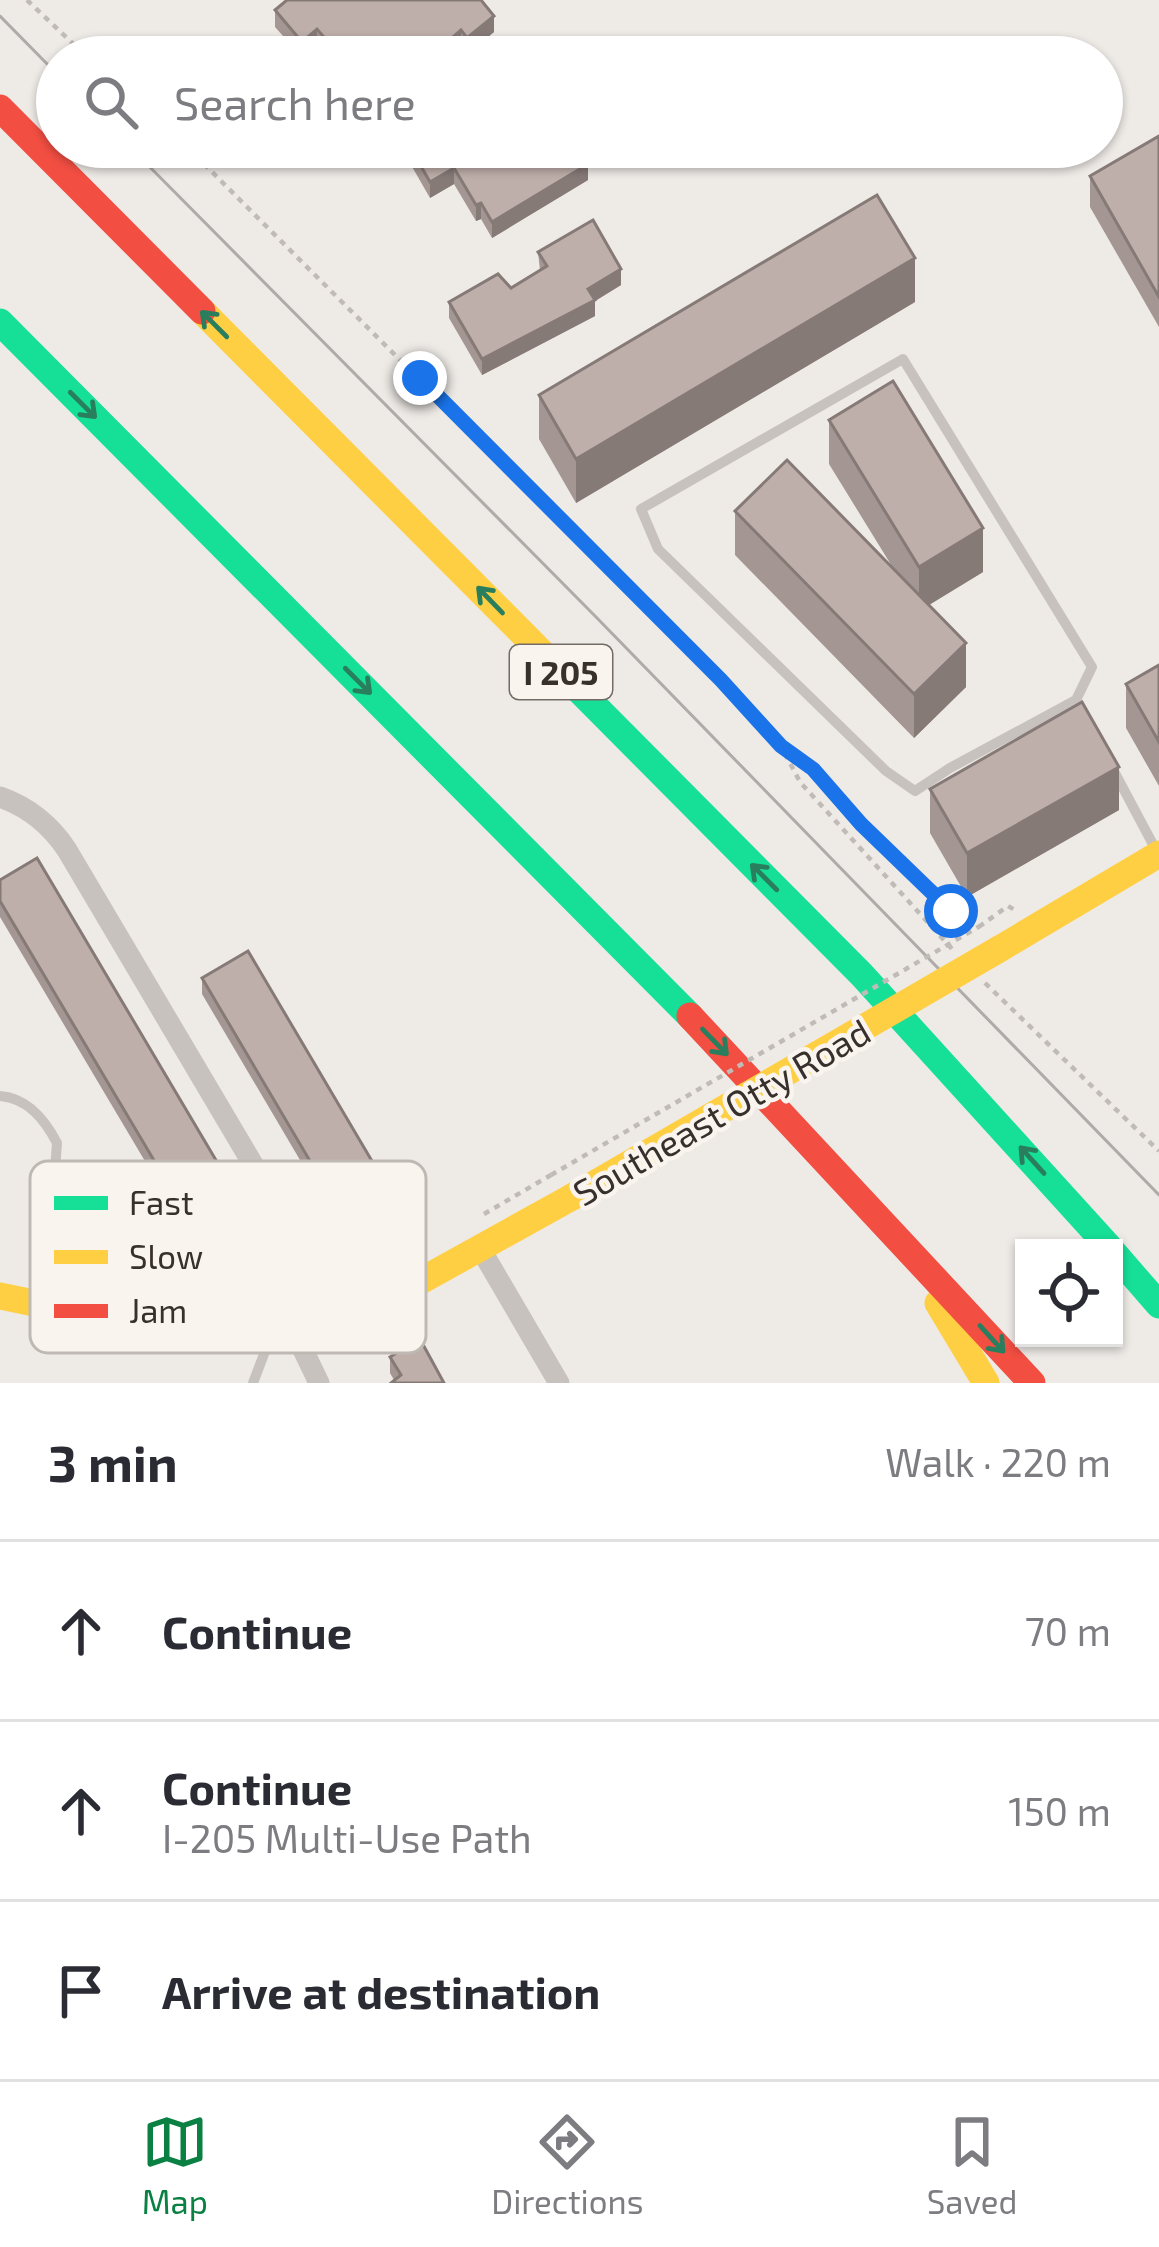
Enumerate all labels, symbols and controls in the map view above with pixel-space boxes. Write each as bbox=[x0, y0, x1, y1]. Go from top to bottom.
search box bbox=[36, 36, 1123, 168]
icon: search bbox=[78, 69, 144, 135]
text: Search here bbox=[174, 75, 416, 129]
one-way arrow bbox=[201, 310, 229, 339]
route end bbox=[393, 351, 447, 405]
one-way arrow bbox=[68, 390, 97, 418]
one-way arrow bbox=[476, 586, 505, 615]
road number: I 205 bbox=[510, 645, 612, 699]
one-way arrow bbox=[343, 666, 372, 695]
one-way arrow bbox=[751, 863, 779, 892]
route start bbox=[924, 884, 978, 938]
street label: Southeast Otty Road bbox=[565, 1008, 877, 1214]
one-way arrow bbox=[700, 1027, 729, 1056]
one-way arrow bbox=[1019, 1146, 1046, 1176]
legend bbox=[30, 1161, 426, 1353]
text: Fast bbox=[129, 1182, 193, 1222]
text: Slow bbox=[129, 1236, 203, 1276]
map controls bbox=[1015, 1239, 1123, 1347]
button: locate bbox=[1015, 1239, 1123, 1347]
text: Jam bbox=[129, 1290, 187, 1330]
one-way arrow bbox=[978, 1324, 1005, 1354]
text: 3 min bbox=[48, 1431, 178, 1492]
text: Walk · 220 m bbox=[885, 1438, 1111, 1485]
icon: ahead bbox=[48, 1598, 114, 1664]
text: Continue bbox=[162, 1604, 352, 1658]
text: 70 m bbox=[1025, 1607, 1111, 1654]
text: Continue bbox=[162, 1760, 352, 1814]
icon: ahead bbox=[48, 1778, 114, 1844]
text: 150 m bbox=[1008, 1787, 1111, 1834]
text: I-205 Multi-Use Path bbox=[162, 1814, 532, 1861]
icon: arrive bbox=[48, 1958, 114, 2024]
text: Arrive at destination bbox=[162, 1964, 600, 2018]
tab: Map bbox=[142, 2109, 208, 2221]
tab: Directions bbox=[491, 2109, 643, 2221]
tab: Saved bbox=[927, 2109, 1017, 2221]

